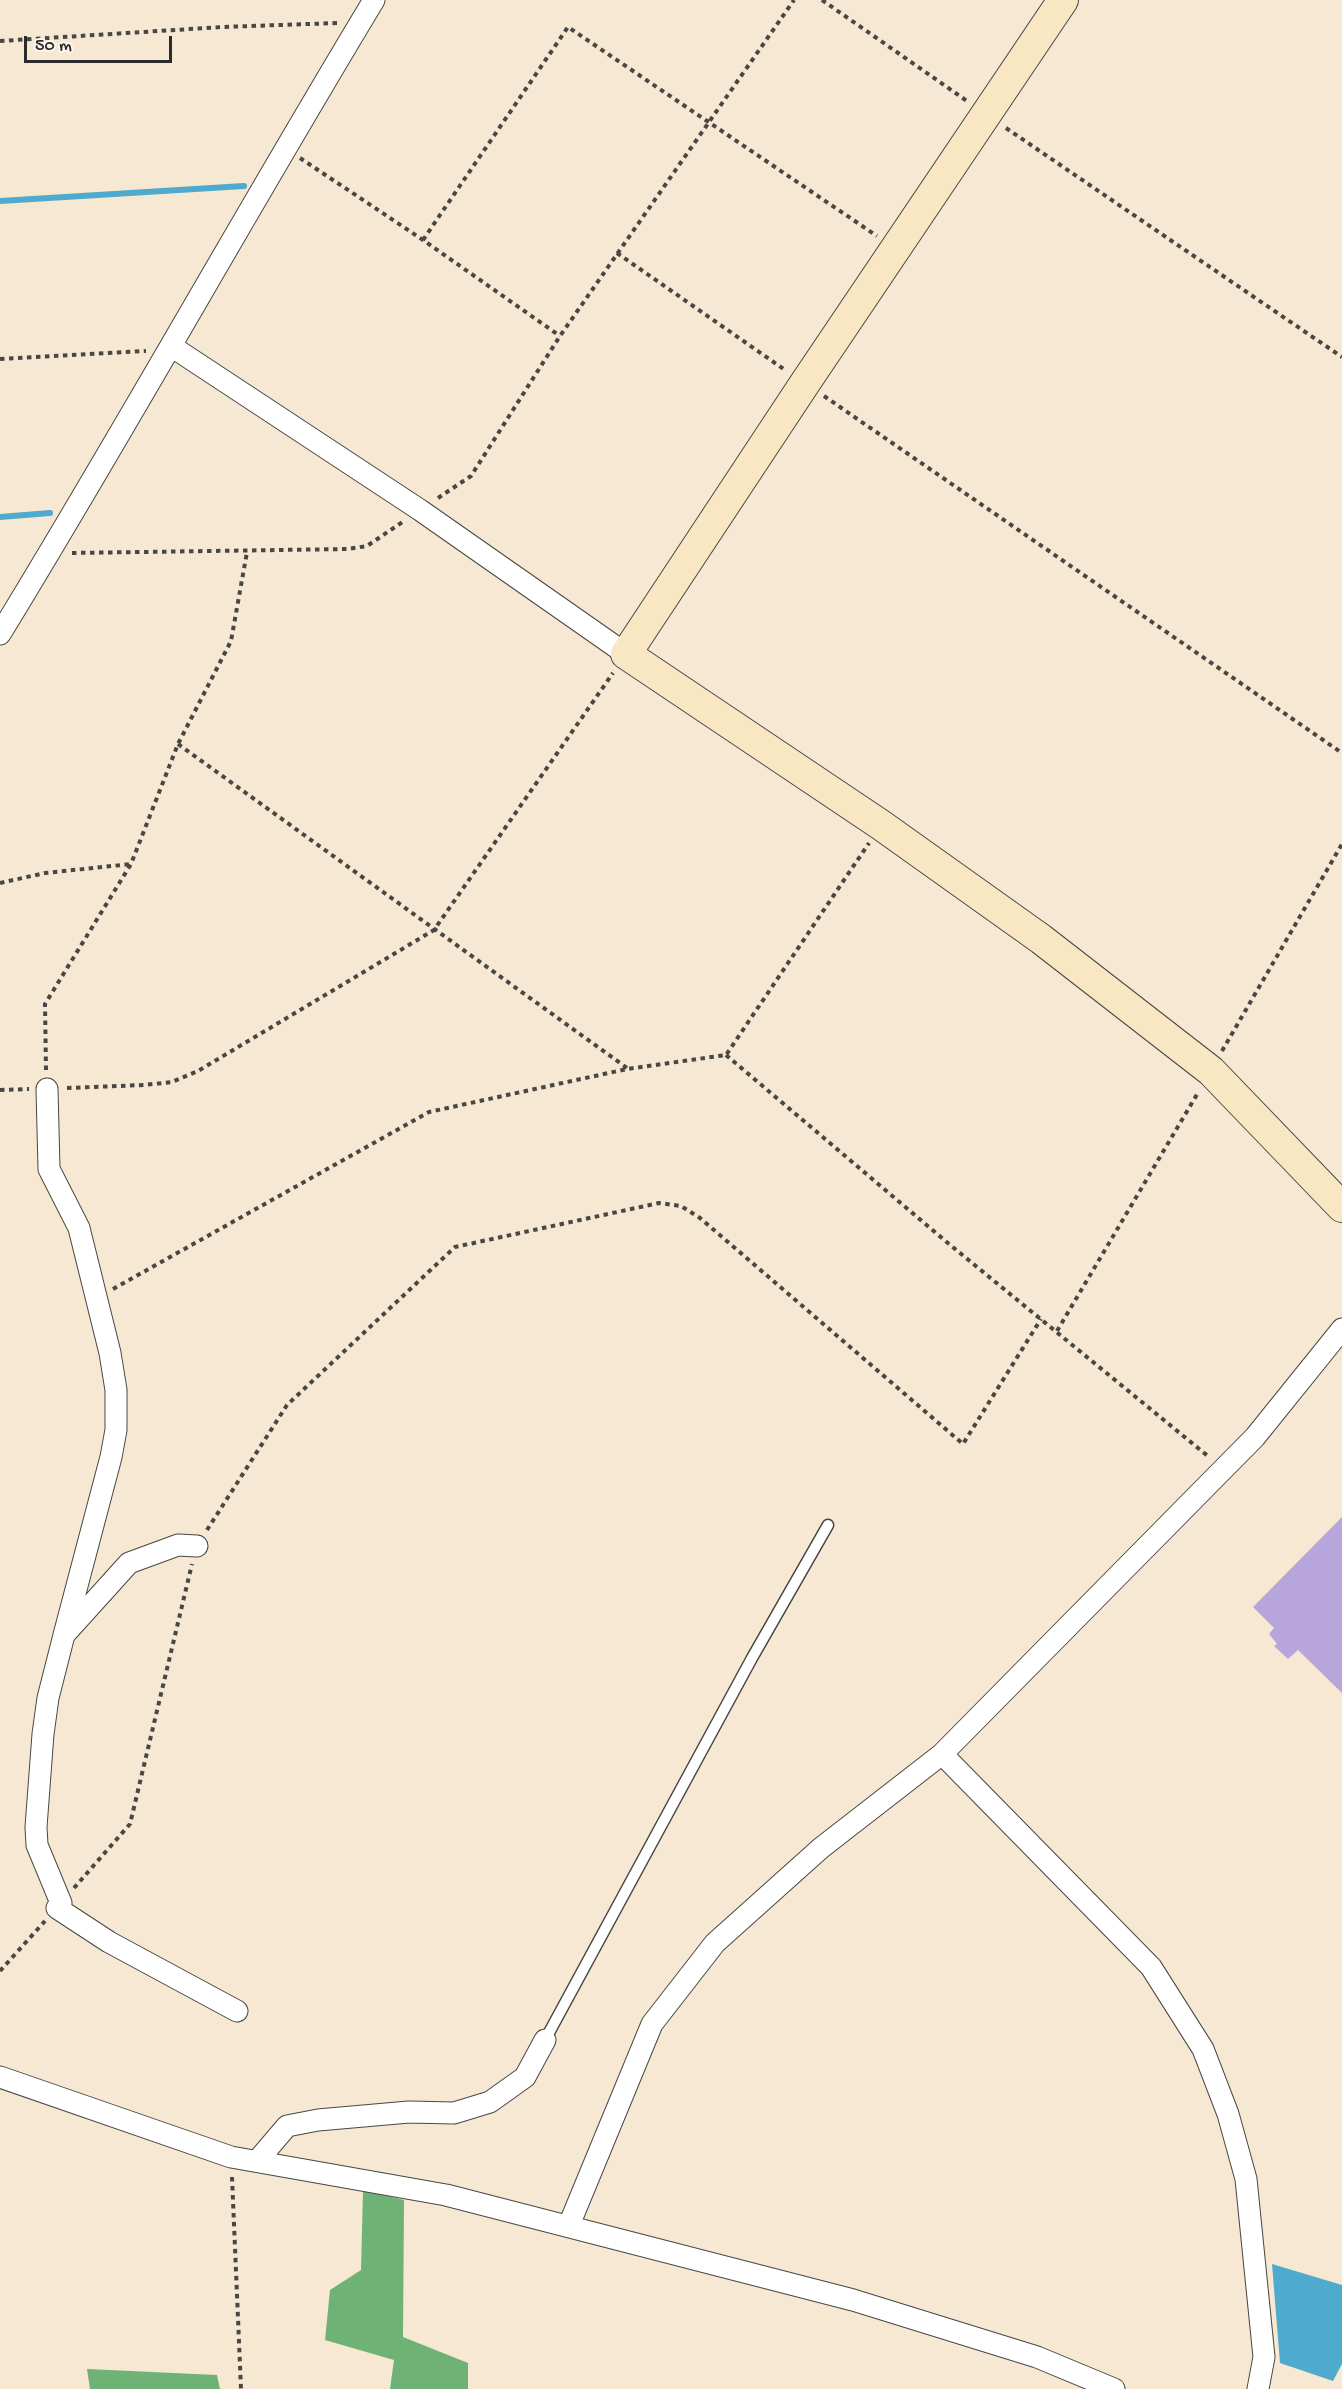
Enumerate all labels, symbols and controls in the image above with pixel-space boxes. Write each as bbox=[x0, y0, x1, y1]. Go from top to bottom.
scale bar bbox=[27, 24, 176, 62]
text: 50 m bbox=[35, 36, 72, 57]

